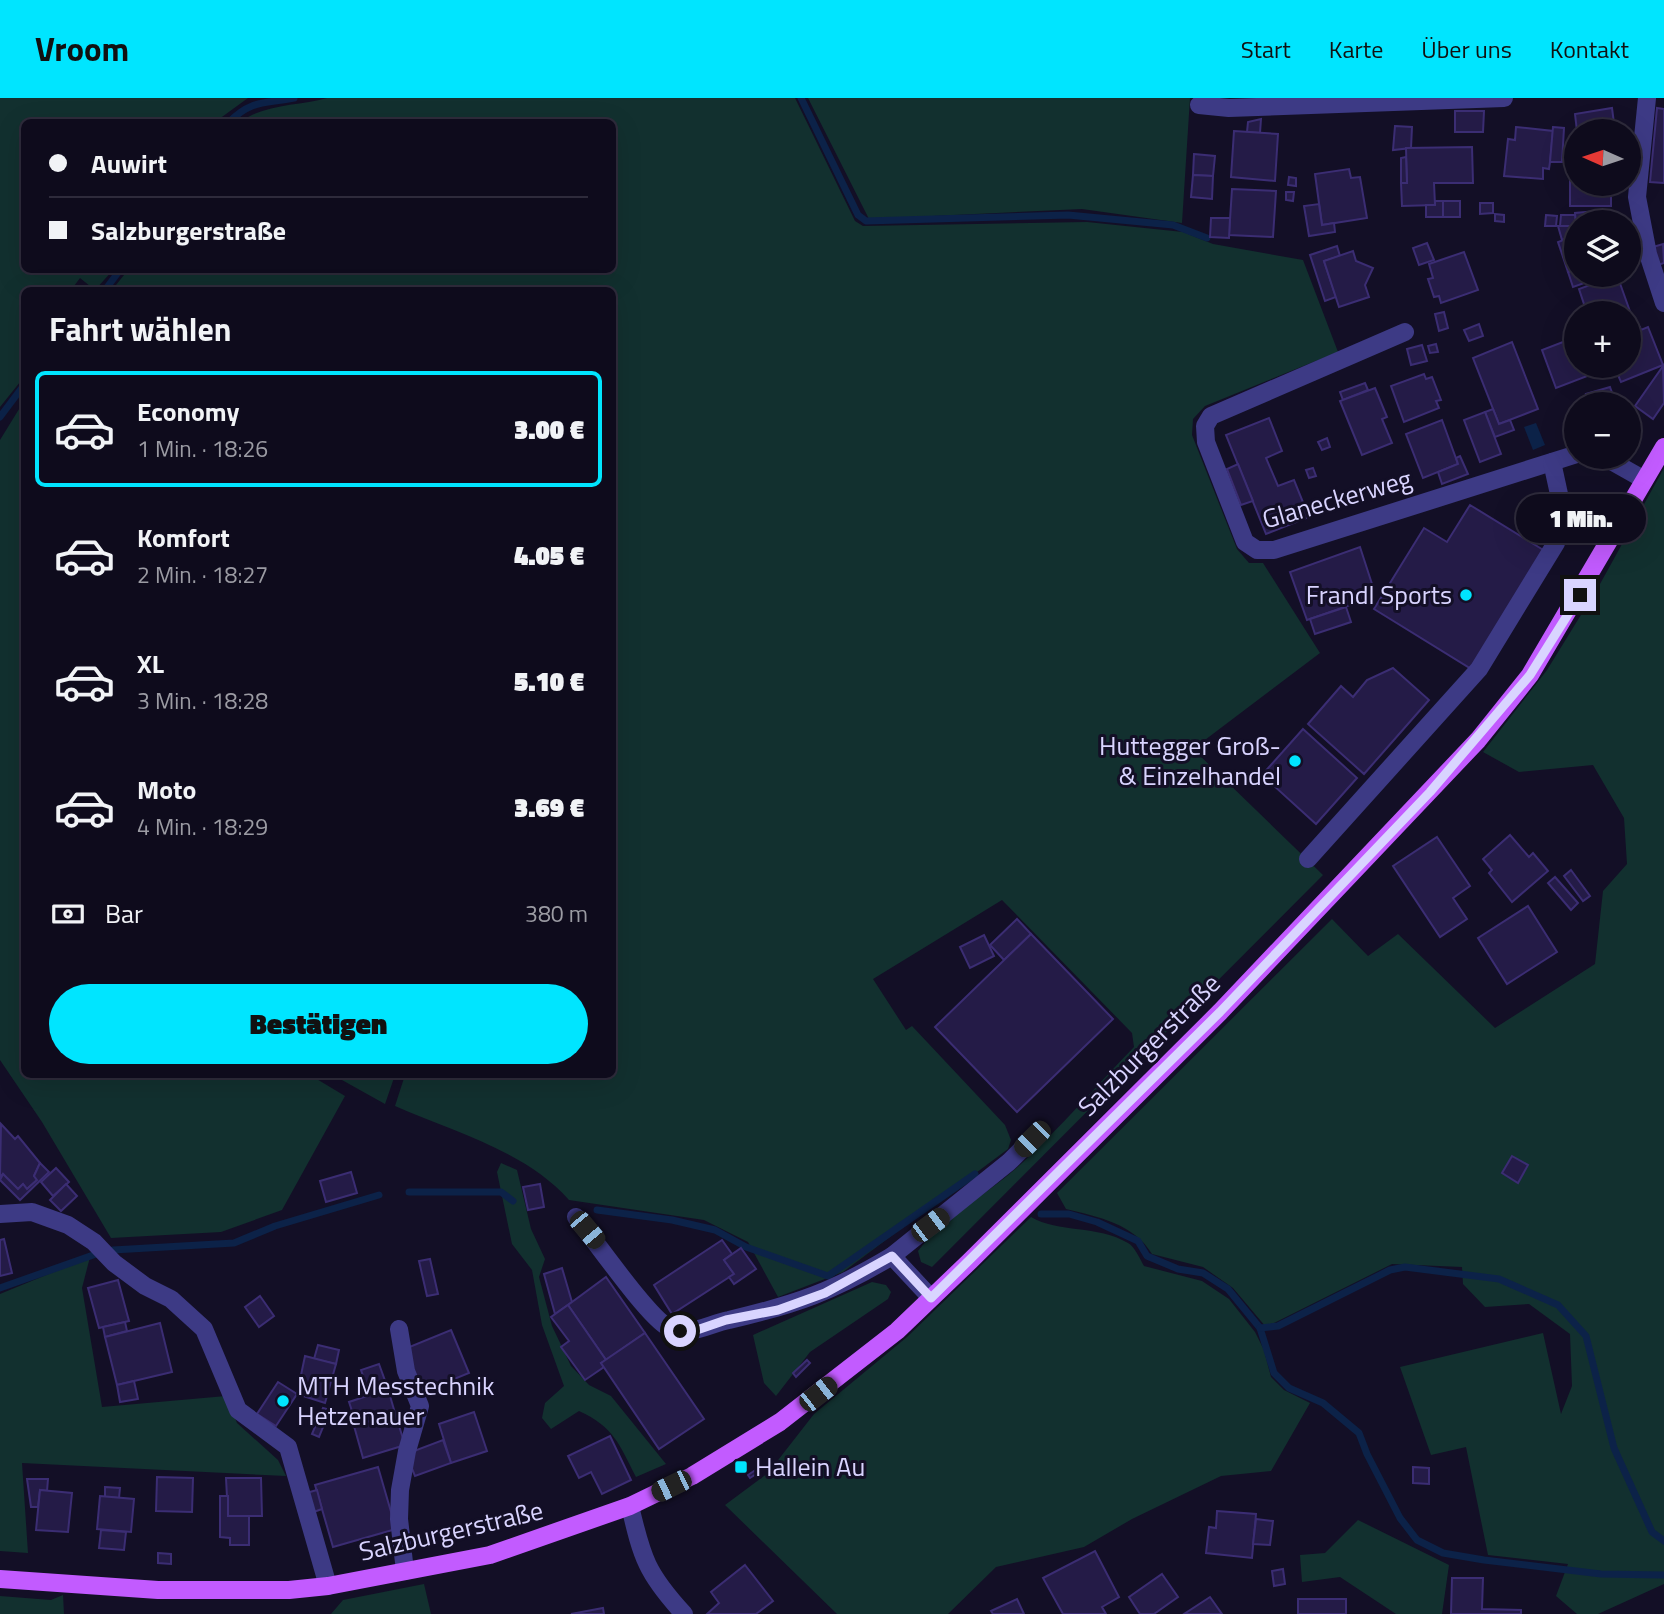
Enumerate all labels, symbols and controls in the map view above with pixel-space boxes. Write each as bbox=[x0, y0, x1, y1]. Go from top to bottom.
text: Vroom bbox=[35, 24, 129, 74]
text: Start bbox=[1241, 31, 1291, 67]
text: Karte bbox=[1329, 31, 1383, 67]
text: Über uns bbox=[1421, 31, 1512, 67]
text: Kontakt bbox=[1550, 31, 1629, 67]
north arrow bbox=[1564, 119, 1642, 196]
map controls bbox=[1564, 119, 1641, 469]
text: Auwirt bbox=[91, 144, 167, 183]
button: layers bbox=[1564, 210, 1641, 287]
text: Salzburgerstraße bbox=[91, 211, 286, 250]
button: + bbox=[1564, 301, 1641, 378]
text: Fahrt wählen bbox=[49, 305, 232, 353]
text: Economy bbox=[137, 392, 239, 431]
button: − bbox=[1564, 392, 1641, 469]
icon: car bbox=[53, 398, 116, 461]
text: 3.00 € bbox=[514, 410, 584, 449]
text: 1 Min. · 18:26 bbox=[137, 431, 268, 466]
street label: Glaneckerweg bbox=[1258, 459, 1416, 538]
callout: 1 Min. bbox=[1515, 494, 1645, 542]
text: 1 Min. bbox=[1549, 501, 1613, 536]
text: Komfort bbox=[137, 518, 230, 557]
icon: car bbox=[53, 524, 116, 587]
text: 4.05 € bbox=[514, 536, 584, 575]
text: 2 Min. · 18:27 bbox=[137, 557, 268, 592]
place label: Frandl Sports bbox=[1306, 575, 1452, 614]
route end bbox=[1564, 579, 1596, 611]
marker: Frandl Sports bbox=[1458, 587, 1474, 603]
text: XL bbox=[137, 644, 164, 683]
icon: car bbox=[53, 650, 116, 713]
text: 5.10 € bbox=[514, 662, 584, 701]
text: 3 Min. · 18:28 bbox=[137, 683, 268, 718]
place label: Huttegger Groß- & Einzelhandel bbox=[1099, 726, 1281, 795]
marker: Huttegger Groß- & Einzelhandel bbox=[1287, 753, 1303, 769]
text: Moto bbox=[137, 770, 196, 809]
icon: car bbox=[53, 776, 116, 839]
text: 3.69 € bbox=[514, 788, 584, 827]
text: 4 Min. · 18:29 bbox=[137, 809, 268, 844]
text: Bar bbox=[105, 894, 143, 933]
icon: cash bbox=[49, 895, 87, 933]
text: 380 m bbox=[525, 896, 588, 931]
street label: Salzburgerstraße bbox=[1068, 964, 1229, 1125]
button: Bestätigen bbox=[49, 984, 588, 1064]
car bbox=[1010, 1117, 1055, 1161]
car bbox=[907, 1204, 954, 1246]
car bbox=[566, 1207, 609, 1253]
route start bbox=[664, 1315, 696, 1347]
place label: MTH Messtechnik Hetzenauer bbox=[297, 1366, 494, 1435]
car bbox=[795, 1373, 842, 1415]
marker: MTH Messtechnik Hetzenauer bbox=[275, 1393, 291, 1409]
place label: Hallein Au bbox=[755, 1447, 865, 1486]
marker: Hallein Au bbox=[733, 1459, 749, 1475]
car bbox=[648, 1467, 695, 1505]
street label: Salzburgerstraße bbox=[355, 1490, 547, 1571]

